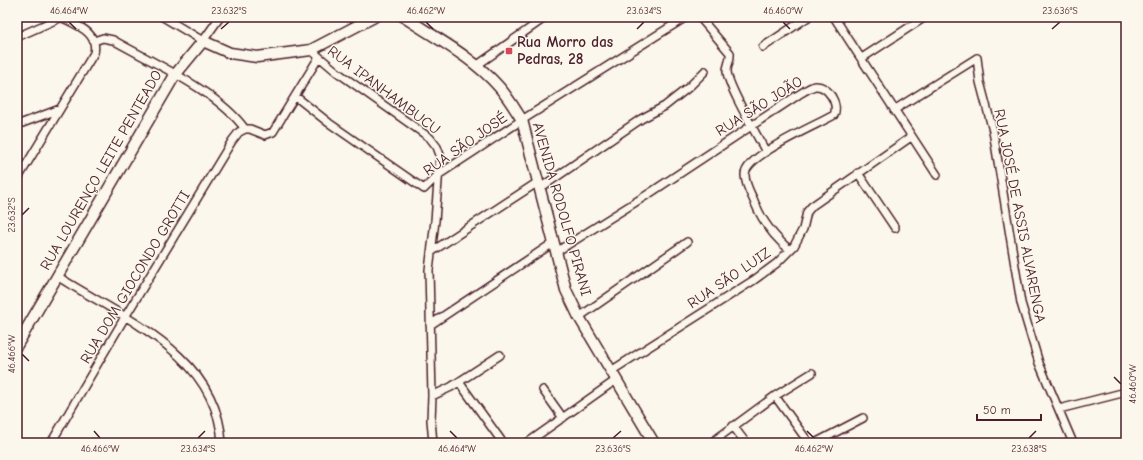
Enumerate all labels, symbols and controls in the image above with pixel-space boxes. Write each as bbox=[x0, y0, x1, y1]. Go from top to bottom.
text: 46.464°W bbox=[50, 5, 88, 17]
text: 23.632°S bbox=[211, 5, 247, 17]
text: 46.462°W bbox=[407, 5, 446, 17]
text: 23.634°S bbox=[626, 5, 662, 17]
text: 46.460°W bbox=[763, 5, 803, 17]
text: 23.636°S bbox=[1042, 5, 1078, 17]
place label: Rua Morro das Pedras, 28 bbox=[517, 33, 613, 68]
street label: RUA IPANHAMBUCU bbox=[324, 42, 444, 138]
marker: Rua Morro das Pedras, 28 bbox=[504, 46, 514, 56]
street label: RUA LOURENÇO LEITE PENTEADO bbox=[36, 67, 166, 273]
street label: RUA SÃO JOÃO bbox=[712, 72, 806, 140]
street label: RUA JOSÉ DE ASSIS ALVARENGA bbox=[990, 107, 1051, 325]
street label: RUA SÃO JOSÉ bbox=[419, 108, 510, 180]
street label: AVENIDA RODOLFO PIRANI bbox=[529, 120, 595, 298]
street label: RUA DOM GIOCONDO GROTTI bbox=[76, 187, 194, 367]
text: 23.632°S bbox=[6, 197, 18, 233]
street label: RUA SÃO LUIZ bbox=[684, 243, 774, 312]
text: 46.466°W bbox=[6, 334, 18, 373]
text: 46.460°W bbox=[1127, 364, 1139, 404]
scale bar bbox=[977, 396, 1041, 422]
text: 50 m bbox=[983, 403, 1011, 417]
text: 46.466°W bbox=[81, 443, 120, 455]
text: 23.634°S bbox=[180, 443, 216, 455]
text: 46.464°W bbox=[438, 443, 476, 455]
text: 23.636°S bbox=[595, 443, 631, 455]
text: 46.462°W bbox=[795, 443, 834, 455]
text: 23.638°S bbox=[1011, 443, 1047, 455]

